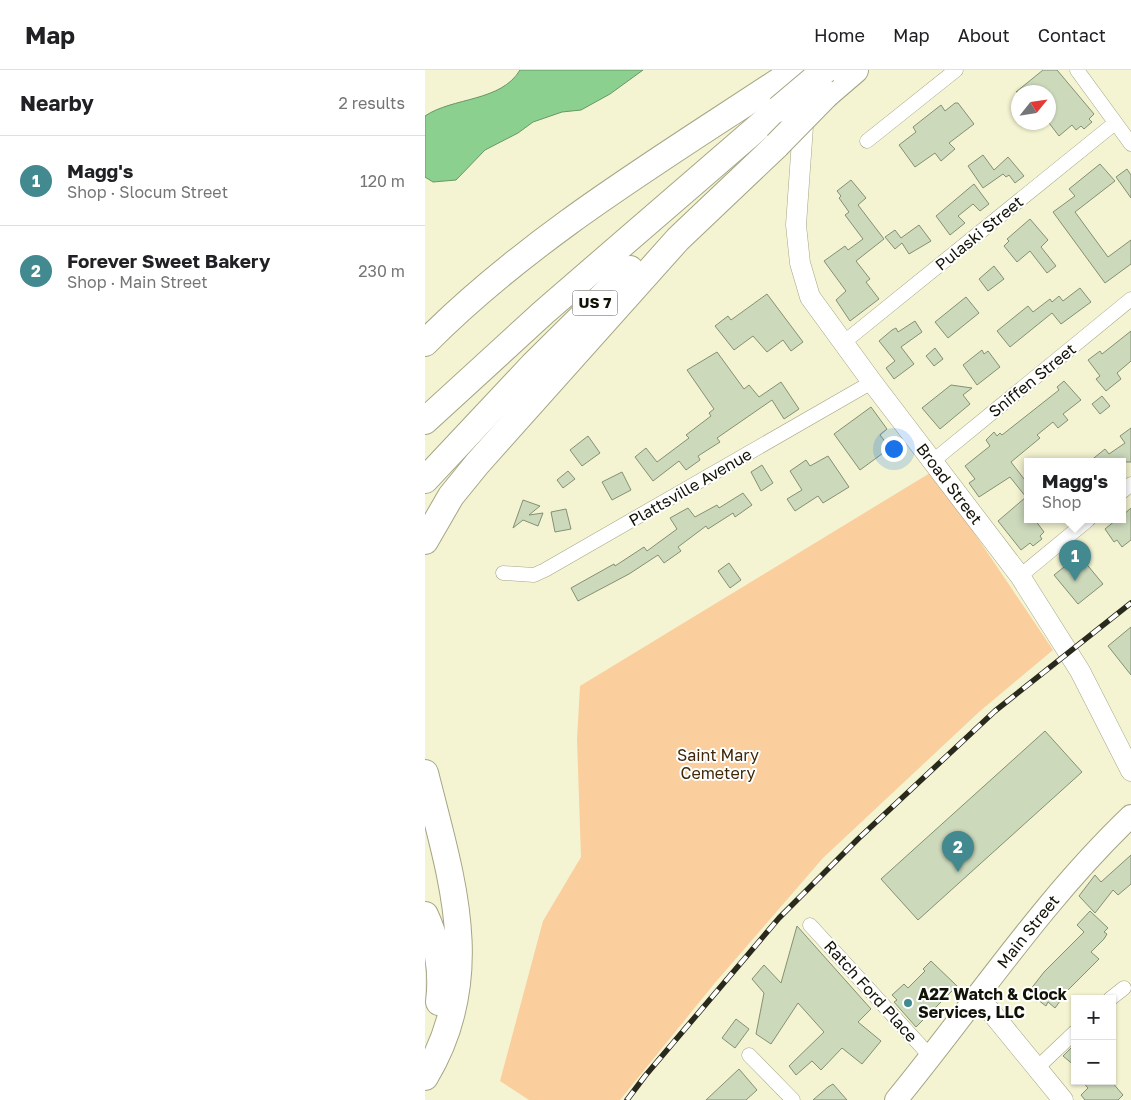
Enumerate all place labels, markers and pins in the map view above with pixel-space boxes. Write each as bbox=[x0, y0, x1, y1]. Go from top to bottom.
pin: 1 bbox=[1059, 540, 1091, 581]
pin: 2 bbox=[942, 831, 974, 872]
place label: A2Z Watch & Clock Services, LLC bbox=[918, 984, 1068, 1022]
marker: A2Z Watch & Clock Services, LLC bbox=[902, 997, 914, 1009]

